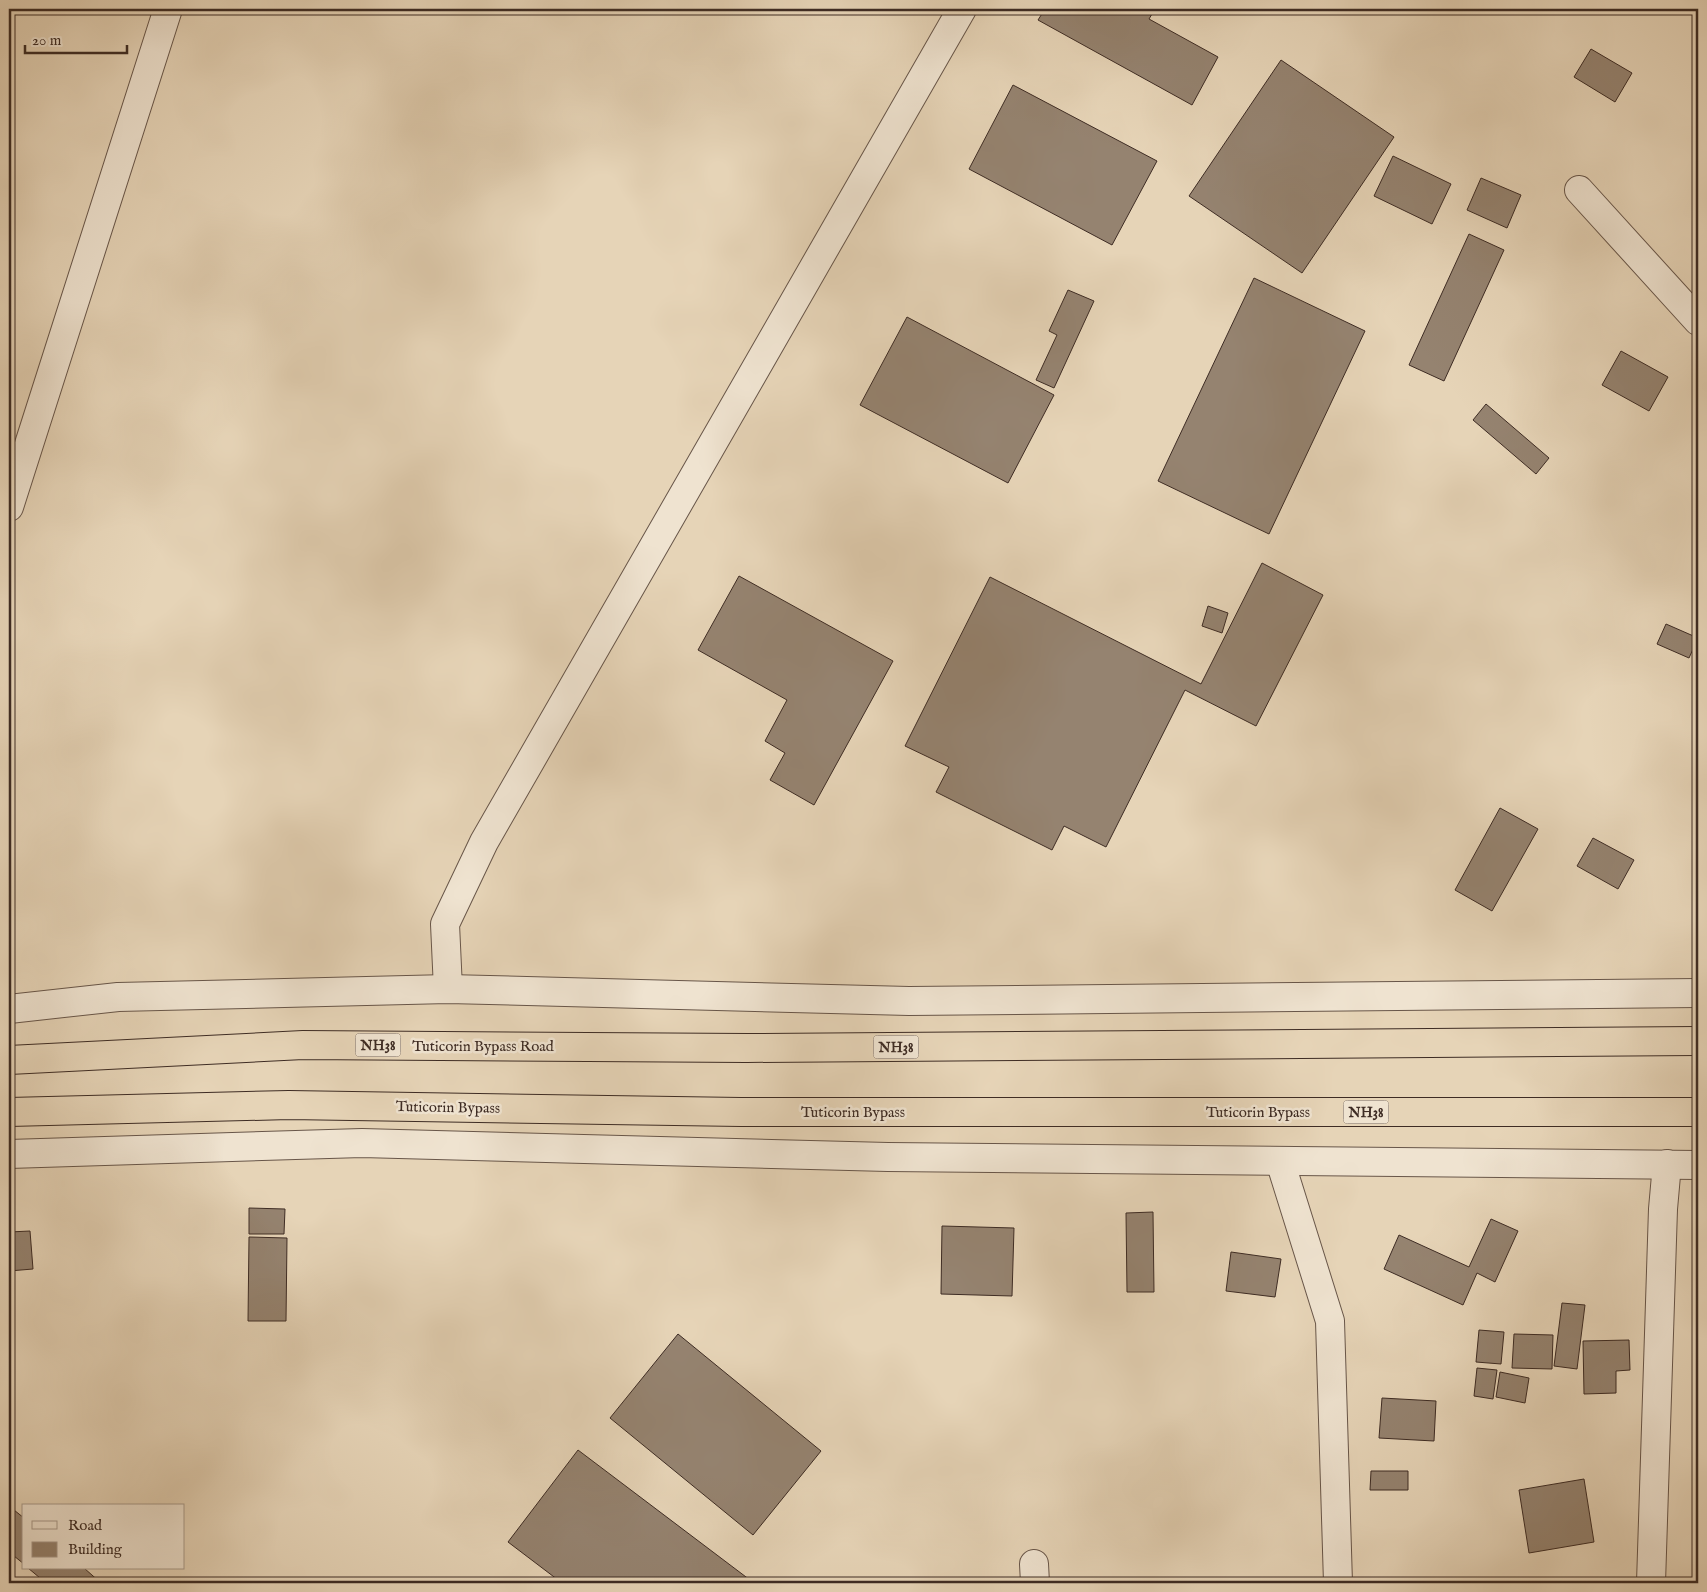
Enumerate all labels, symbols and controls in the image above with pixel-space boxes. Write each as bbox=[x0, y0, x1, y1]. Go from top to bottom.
scale bar bbox=[25, 22, 128, 54]
text: 20 m bbox=[32, 31, 62, 50]
road number: NH38 bbox=[356, 1034, 400, 1056]
road number: NH38 bbox=[874, 1036, 918, 1058]
street label: Tuticorin Bypass Road bbox=[412, 1037, 555, 1056]
street label: Tuticorin Bypass bbox=[396, 1097, 500, 1118]
road number: NH38 bbox=[1344, 1100, 1388, 1124]
street label: Tuticorin Bypass bbox=[801, 1103, 905, 1122]
street label: Tuticorin Bypass bbox=[1206, 1103, 1310, 1122]
legend bbox=[22, 1504, 185, 1570]
text: Road bbox=[68, 1516, 103, 1535]
text: Building bbox=[68, 1540, 123, 1559]

